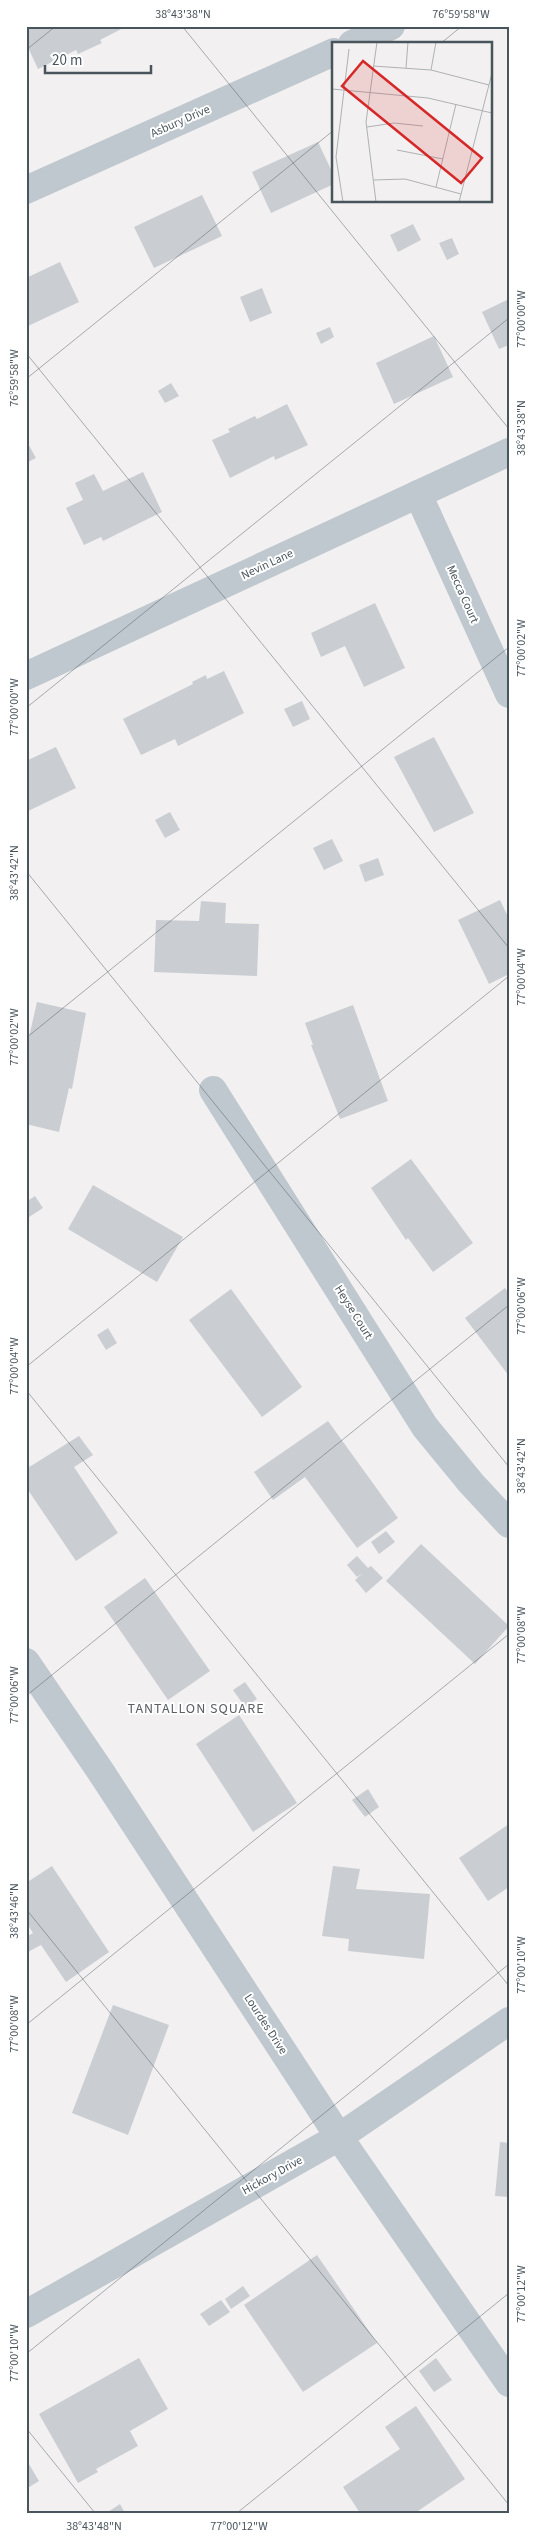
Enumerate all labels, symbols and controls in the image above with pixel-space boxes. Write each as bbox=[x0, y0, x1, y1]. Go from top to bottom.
text: 38°43'38"N bbox=[155, 6, 211, 23]
text: 76°59'58"W bbox=[432, 6, 490, 23]
scale bar bbox=[45, 42, 151, 74]
inset map bbox=[332, 42, 492, 202]
text: 20 m bbox=[52, 50, 82, 71]
street label: Asbury Drive bbox=[148, 101, 213, 142]
text: 77°00'00"W bbox=[513, 290, 530, 348]
text: 76°59'58"W bbox=[6, 349, 23, 407]
text: 38°43'38"N bbox=[513, 400, 530, 456]
street label: Nevin Lane bbox=[238, 545, 296, 584]
street label: Mecca Court bbox=[442, 563, 483, 626]
text: 77°00'02"W bbox=[513, 619, 530, 677]
text: 77°00'00"W bbox=[6, 678, 23, 736]
text: 38°43'42"N bbox=[6, 845, 23, 901]
text: 77°00'04"W bbox=[513, 948, 530, 1006]
text: 77°00'02"W bbox=[6, 1008, 23, 1066]
text: 77°00'06"W bbox=[513, 1277, 530, 1335]
street label: Heyse Court bbox=[330, 1282, 377, 1343]
text: 77°00'04"W bbox=[6, 1337, 23, 1395]
text: 38°43'42"N bbox=[513, 1438, 530, 1494]
text: 77°00'08"W bbox=[513, 1606, 530, 1664]
text: 77°00'06"W bbox=[6, 1666, 23, 1724]
district label: TANTALLON SQUARE bbox=[127, 1699, 265, 1719]
text: 38°43'46"N bbox=[6, 1883, 23, 1939]
text: 77°00'10"W bbox=[513, 1936, 530, 1994]
street label: Lourdes Drive bbox=[240, 1991, 291, 2058]
text: 77°00'08"W bbox=[6, 1995, 23, 2053]
street label: Hickory Drive bbox=[239, 2152, 306, 2199]
text: 77°00'12"W bbox=[513, 2265, 530, 2323]
text: 77°00'10"W bbox=[6, 2324, 23, 2382]
text: 38°43'48"N bbox=[66, 2518, 122, 2535]
text: 77°00'12"W bbox=[210, 2518, 268, 2535]

